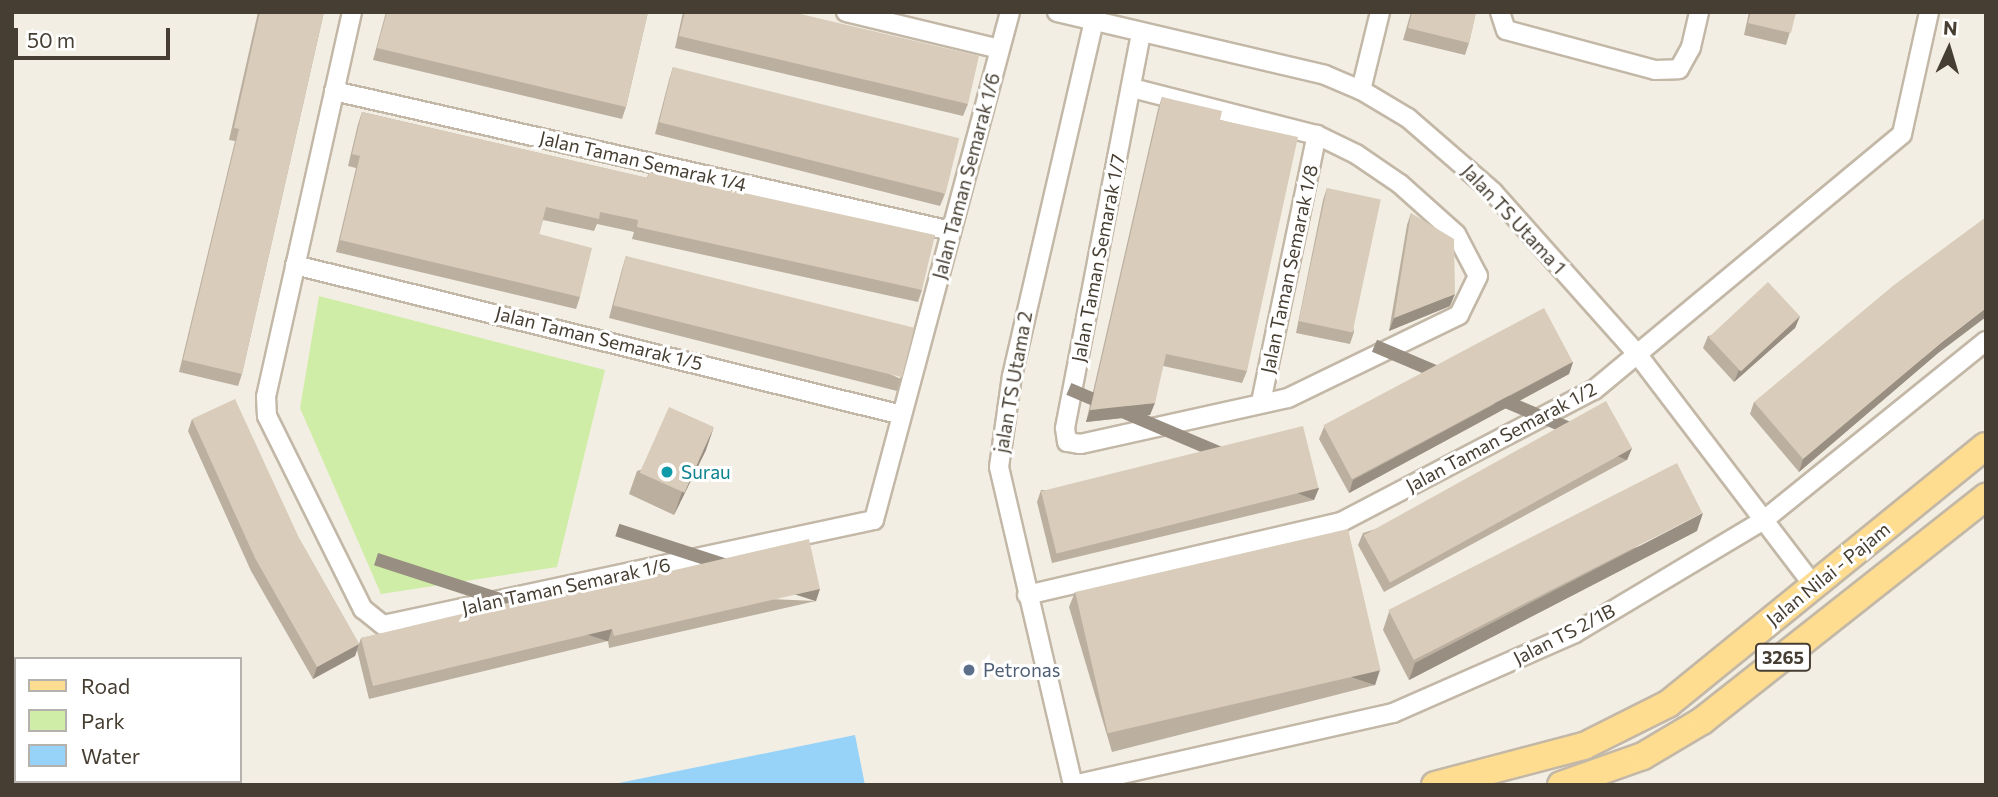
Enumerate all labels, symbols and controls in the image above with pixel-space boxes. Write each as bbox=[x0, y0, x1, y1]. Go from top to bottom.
scale bar bbox=[18, 14, 173, 58]
north arrow bbox=[1914, 14, 1984, 84]
text: N bbox=[1943, 16, 1958, 40]
text: 50 m bbox=[27, 27, 75, 52]
street label: Jalan Taman Semarak 1/6 bbox=[927, 70, 1005, 282]
street label: Jalan Taman Semarak 1/4 bbox=[537, 126, 749, 196]
street label: Jalan Taman Semarak 1/7 bbox=[1067, 152, 1129, 364]
street label: Jalan TS Utama 1 bbox=[1457, 159, 1571, 279]
street label: Jalan Taman Semarak 1/8 bbox=[1256, 163, 1322, 375]
street label: Jalan Taman Semarak 1/5 bbox=[493, 301, 705, 375]
street label: jalan TS Utama 2 bbox=[989, 309, 1037, 455]
street label: Jalan Taman Semarak 1/2 bbox=[1402, 377, 1600, 497]
place label: Surau bbox=[681, 461, 731, 483]
marker: Surau bbox=[659, 464, 675, 480]
street label: Jalan Nilai - Pajam bbox=[1762, 517, 1894, 631]
street label: Jalan Taman Semarak 1/6 bbox=[460, 553, 672, 619]
street label: Jalan TS 2/1B bbox=[1509, 599, 1619, 669]
road number: 3265 bbox=[1753, 642, 1813, 672]
legend bbox=[14, 657, 242, 783]
place label: Petronas bbox=[983, 659, 1060, 681]
marker: Petronas bbox=[961, 662, 977, 678]
text: Road bbox=[81, 673, 130, 698]
text: Park bbox=[81, 708, 125, 733]
text: Water bbox=[81, 743, 140, 768]

